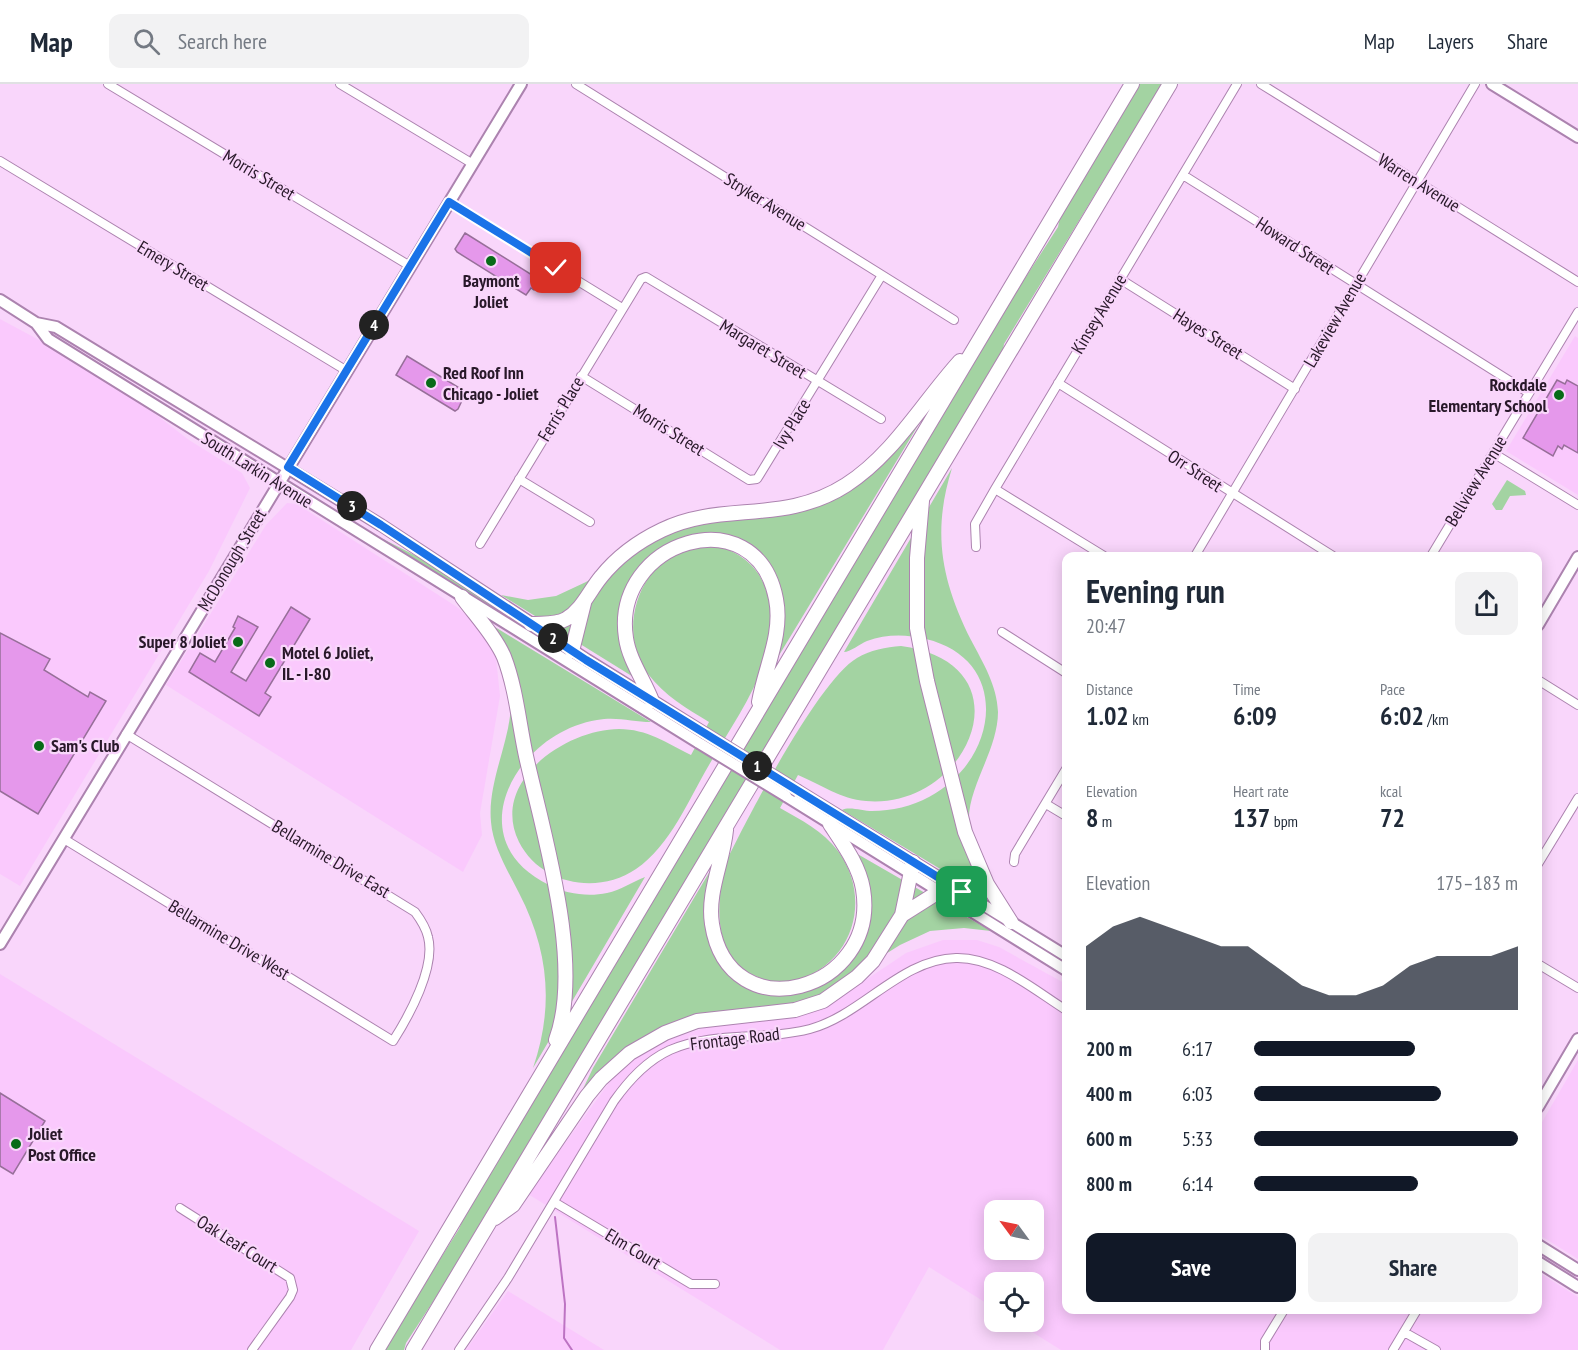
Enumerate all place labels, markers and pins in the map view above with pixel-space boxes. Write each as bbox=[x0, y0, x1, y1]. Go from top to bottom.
pin bbox=[530, 242, 581, 293]
marker: Baymont Joliet bbox=[484, 254, 498, 268]
place label: Baymont Joliet bbox=[463, 269, 520, 313]
pin: 4 bbox=[359, 310, 389, 340]
place label: Red Roof Inn Chicago - Joliet bbox=[443, 361, 539, 405]
place label: Rockdale Elementary School bbox=[1428, 373, 1548, 417]
marker: Red Roof Inn Chicago - Joliet bbox=[424, 376, 438, 390]
marker: Rockdale Elementary School bbox=[1552, 388, 1566, 402]
pin: 3 bbox=[337, 491, 367, 521]
pin: 2 bbox=[538, 623, 568, 653]
place label: Super 8 Joliet bbox=[138, 630, 227, 653]
marker: Super 8 Joliet bbox=[231, 635, 245, 649]
place label: Motel 6 Joliet, IL - I-80 bbox=[282, 641, 374, 685]
marker: Motel 6 Joliet, IL - I-80 bbox=[263, 656, 277, 670]
place label: Sam's Club bbox=[51, 734, 119, 757]
marker: Sam's Club bbox=[32, 739, 46, 753]
pin: 1 bbox=[742, 751, 772, 781]
pin bbox=[936, 866, 987, 917]
place label: Joliet Post Office bbox=[27, 1122, 96, 1166]
marker: Joliet Post Office bbox=[9, 1137, 23, 1151]

